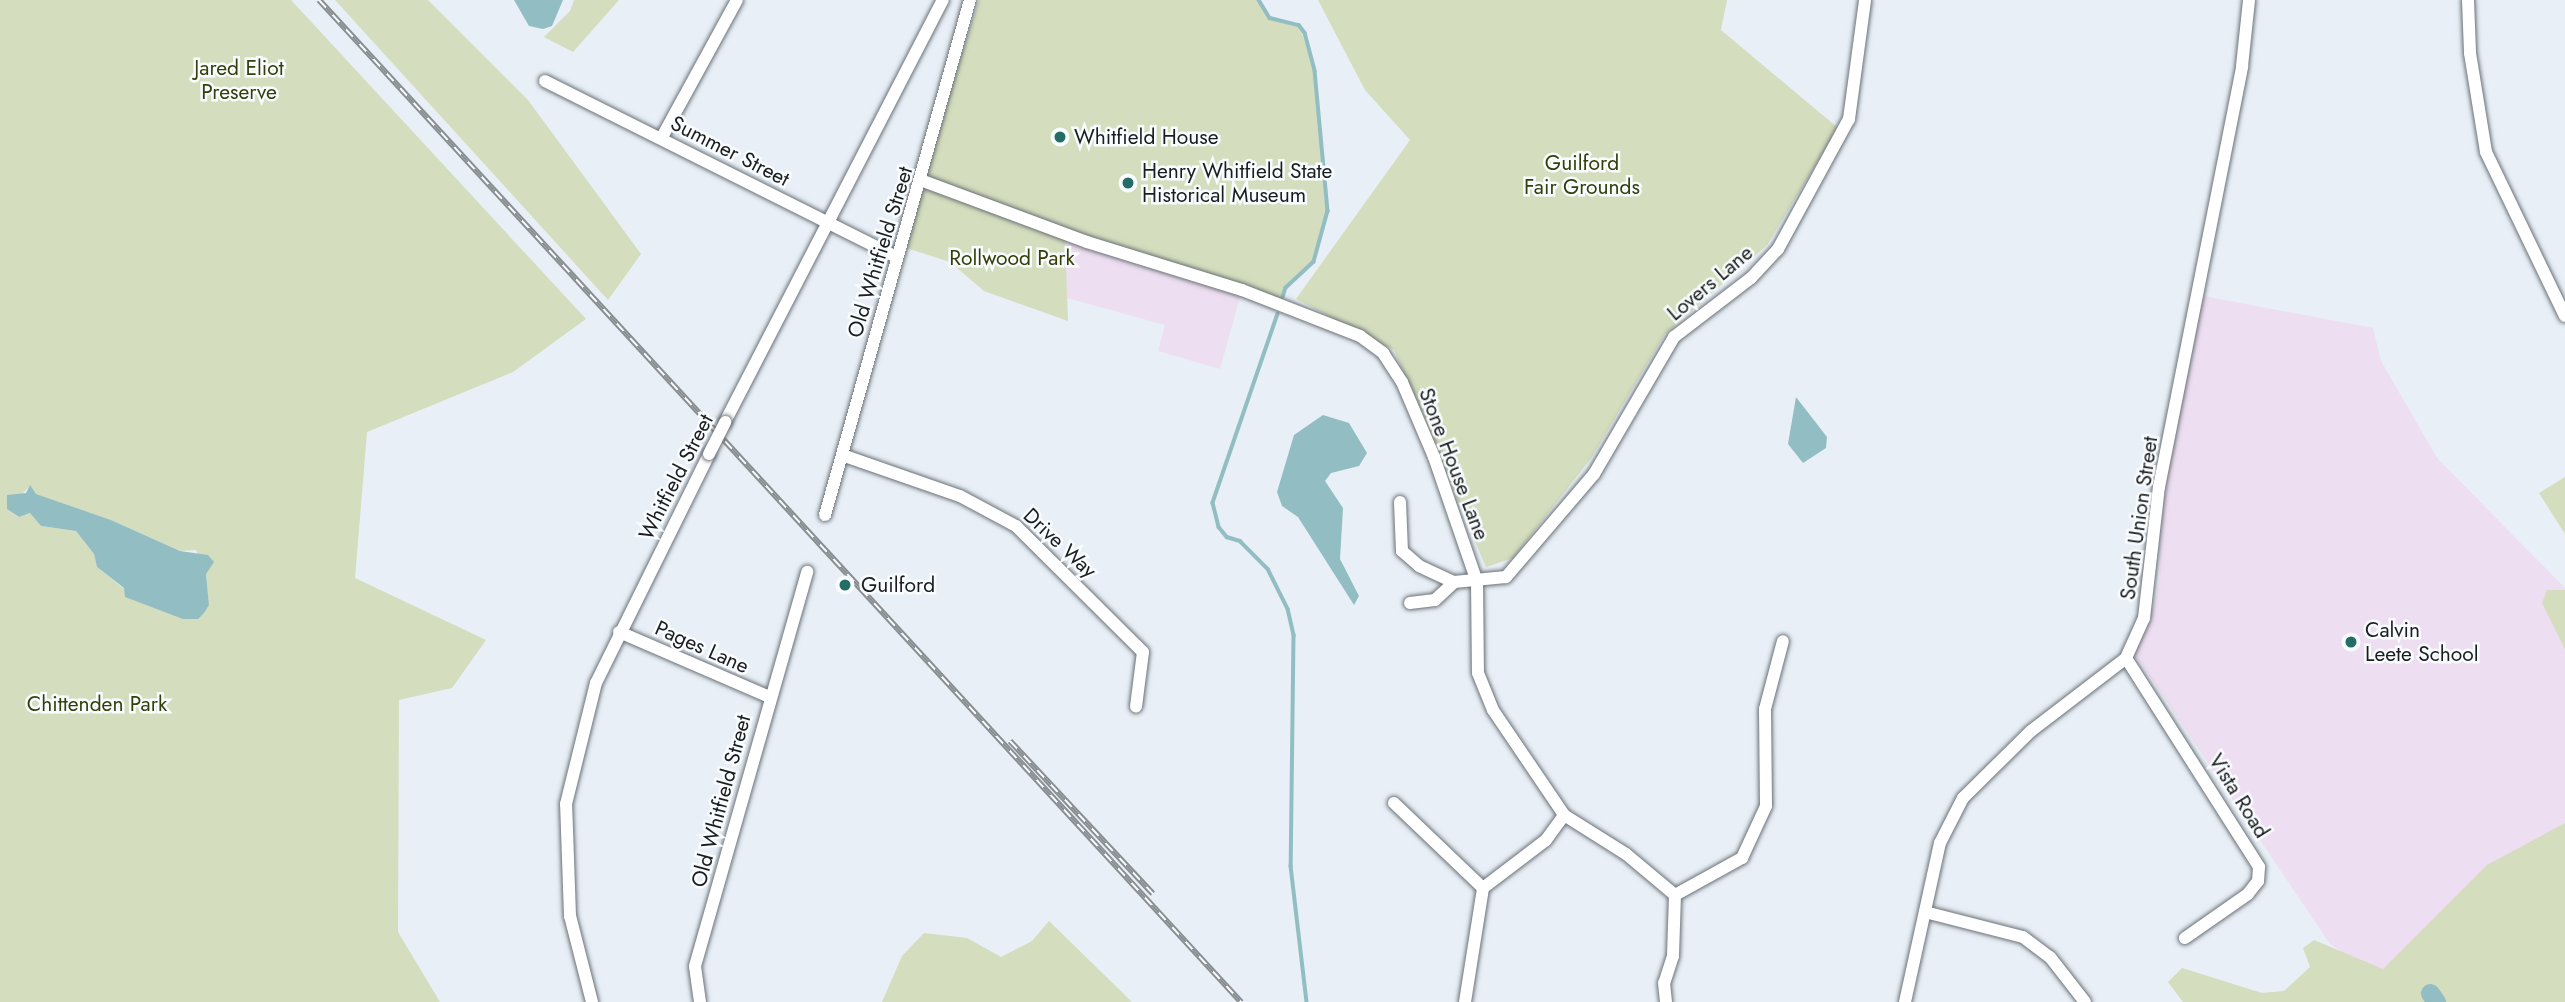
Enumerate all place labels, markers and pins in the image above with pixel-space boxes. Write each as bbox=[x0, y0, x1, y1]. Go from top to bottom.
place label: Whitfield House bbox=[1074, 124, 1218, 150]
marker: Whitfield House bbox=[1052, 129, 1068, 145]
place label: Henry Whitfield State Historical Museum bbox=[1142, 158, 1332, 208]
marker: Henry Whitfield State Historical Museum bbox=[1120, 175, 1136, 191]
place label: Guilford bbox=[861, 572, 935, 598]
marker: Guilford bbox=[835, 575, 855, 595]
place label: Calvin Leete School bbox=[2365, 617, 2479, 667]
marker: Calvin Leete School bbox=[2343, 634, 2359, 650]

